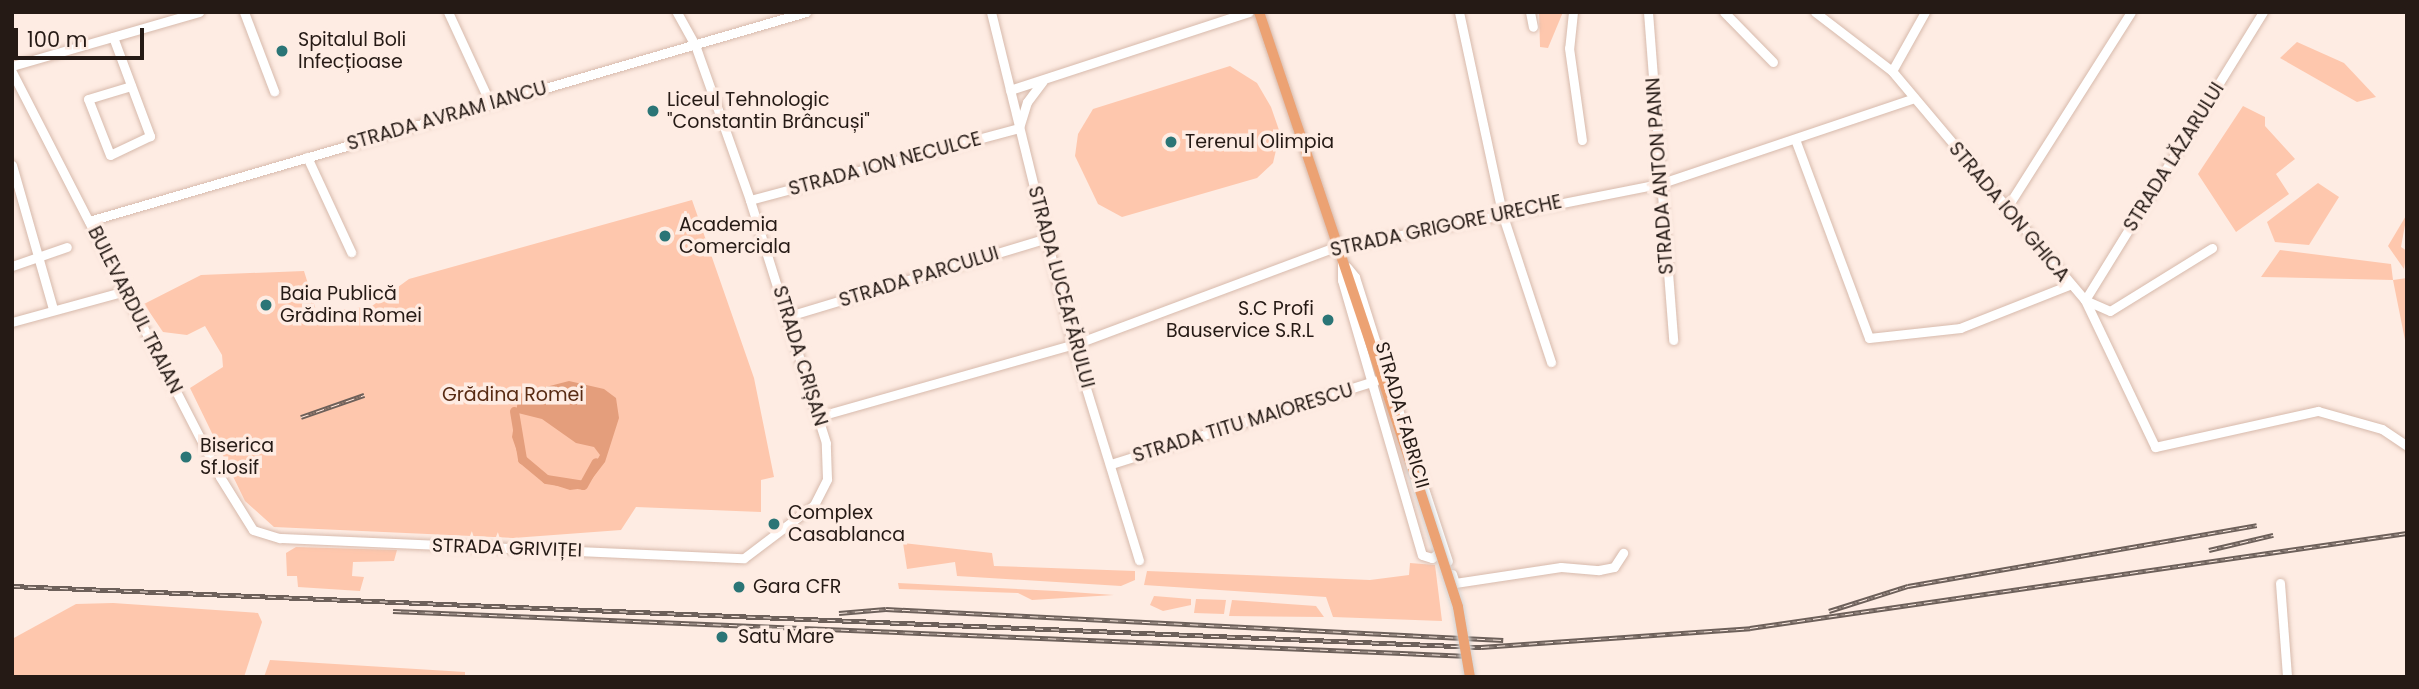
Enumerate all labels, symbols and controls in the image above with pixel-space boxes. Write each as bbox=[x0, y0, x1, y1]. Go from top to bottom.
scale bar bbox=[18, 14, 147, 58]
text: 100 m bbox=[27, 25, 87, 54]
place label: Spitalul Boli Infecțioase bbox=[298, 29, 406, 73]
marker: Spitalul Boli Infecțioase bbox=[272, 41, 292, 61]
street label: STRADA AVRAM IANCU bbox=[344, 77, 550, 155]
street label: STRADA ANTON PANN bbox=[1642, 77, 1678, 275]
street label: STRADA LĂZARULUI bbox=[2119, 78, 2229, 236]
place label: Liceul Tehnologic "Constantin Brâncuși" bbox=[667, 89, 870, 133]
marker: Liceul Tehnologic "Constantin Brâncuși" bbox=[645, 103, 661, 119]
street label: STRADA ION NECULCE bbox=[786, 127, 984, 201]
place label: Terenul Olimpia bbox=[1185, 131, 1334, 153]
marker: Terenul Olimpia bbox=[1163, 134, 1179, 150]
street label: STRADA ION GHICA bbox=[1944, 138, 2074, 286]
street label: STRADA LUCEAFĂRULUI bbox=[1023, 184, 1099, 390]
street label: STRADA GRIGORE URECHE bbox=[1328, 190, 1564, 262]
place label: Academia Comerciala bbox=[679, 214, 791, 258]
street label: BULEVARDUL TRAIAN bbox=[83, 223, 187, 397]
marker: Academia Comerciala bbox=[657, 228, 673, 244]
street label: STRADA PARCULUI bbox=[836, 242, 1002, 312]
place label: Baia Publică Grădina Romei bbox=[280, 283, 422, 327]
street label: STRADA CRIȘAN bbox=[768, 283, 832, 429]
marker: Baia Publică Grădina Romei bbox=[258, 297, 274, 313]
place label: S.C Profi Bauservice S.R.L bbox=[1166, 298, 1314, 342]
marker: S.C Profi Bauservice S.R.L bbox=[1320, 312, 1336, 328]
street label: STRADA FABRICII bbox=[1370, 339, 1434, 491]
street label: STRADA TITU MAIORESCU bbox=[1130, 379, 1356, 467]
park label: Grădina Romei bbox=[442, 384, 584, 406]
place label: Biserica Sf.Iosif bbox=[200, 435, 274, 479]
marker: Biserica Sf.Iosif bbox=[178, 449, 194, 465]
place label: Complex Casablanca bbox=[788, 502, 905, 546]
marker: Complex Casablanca bbox=[766, 516, 782, 532]
street label: STRADA GRIVIȚEI bbox=[431, 534, 583, 562]
place label: Gara CFR bbox=[753, 576, 841, 598]
marker: Gara CFR bbox=[731, 579, 747, 595]
place label: Satu Mare bbox=[738, 626, 834, 648]
marker: Satu Mare bbox=[712, 627, 732, 647]

